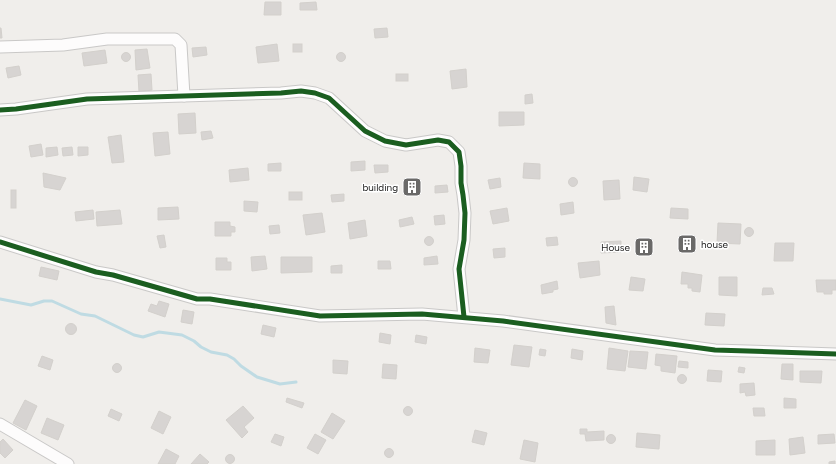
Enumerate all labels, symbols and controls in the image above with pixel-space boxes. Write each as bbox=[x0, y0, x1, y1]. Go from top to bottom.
building icon: building bbox=[401, 176, 423, 198]
place label: building bbox=[362, 181, 398, 194]
building icon: house bbox=[676, 233, 698, 255]
building icon: House bbox=[633, 236, 655, 258]
place label: house bbox=[701, 238, 729, 251]
place label: House bbox=[601, 241, 631, 254]

